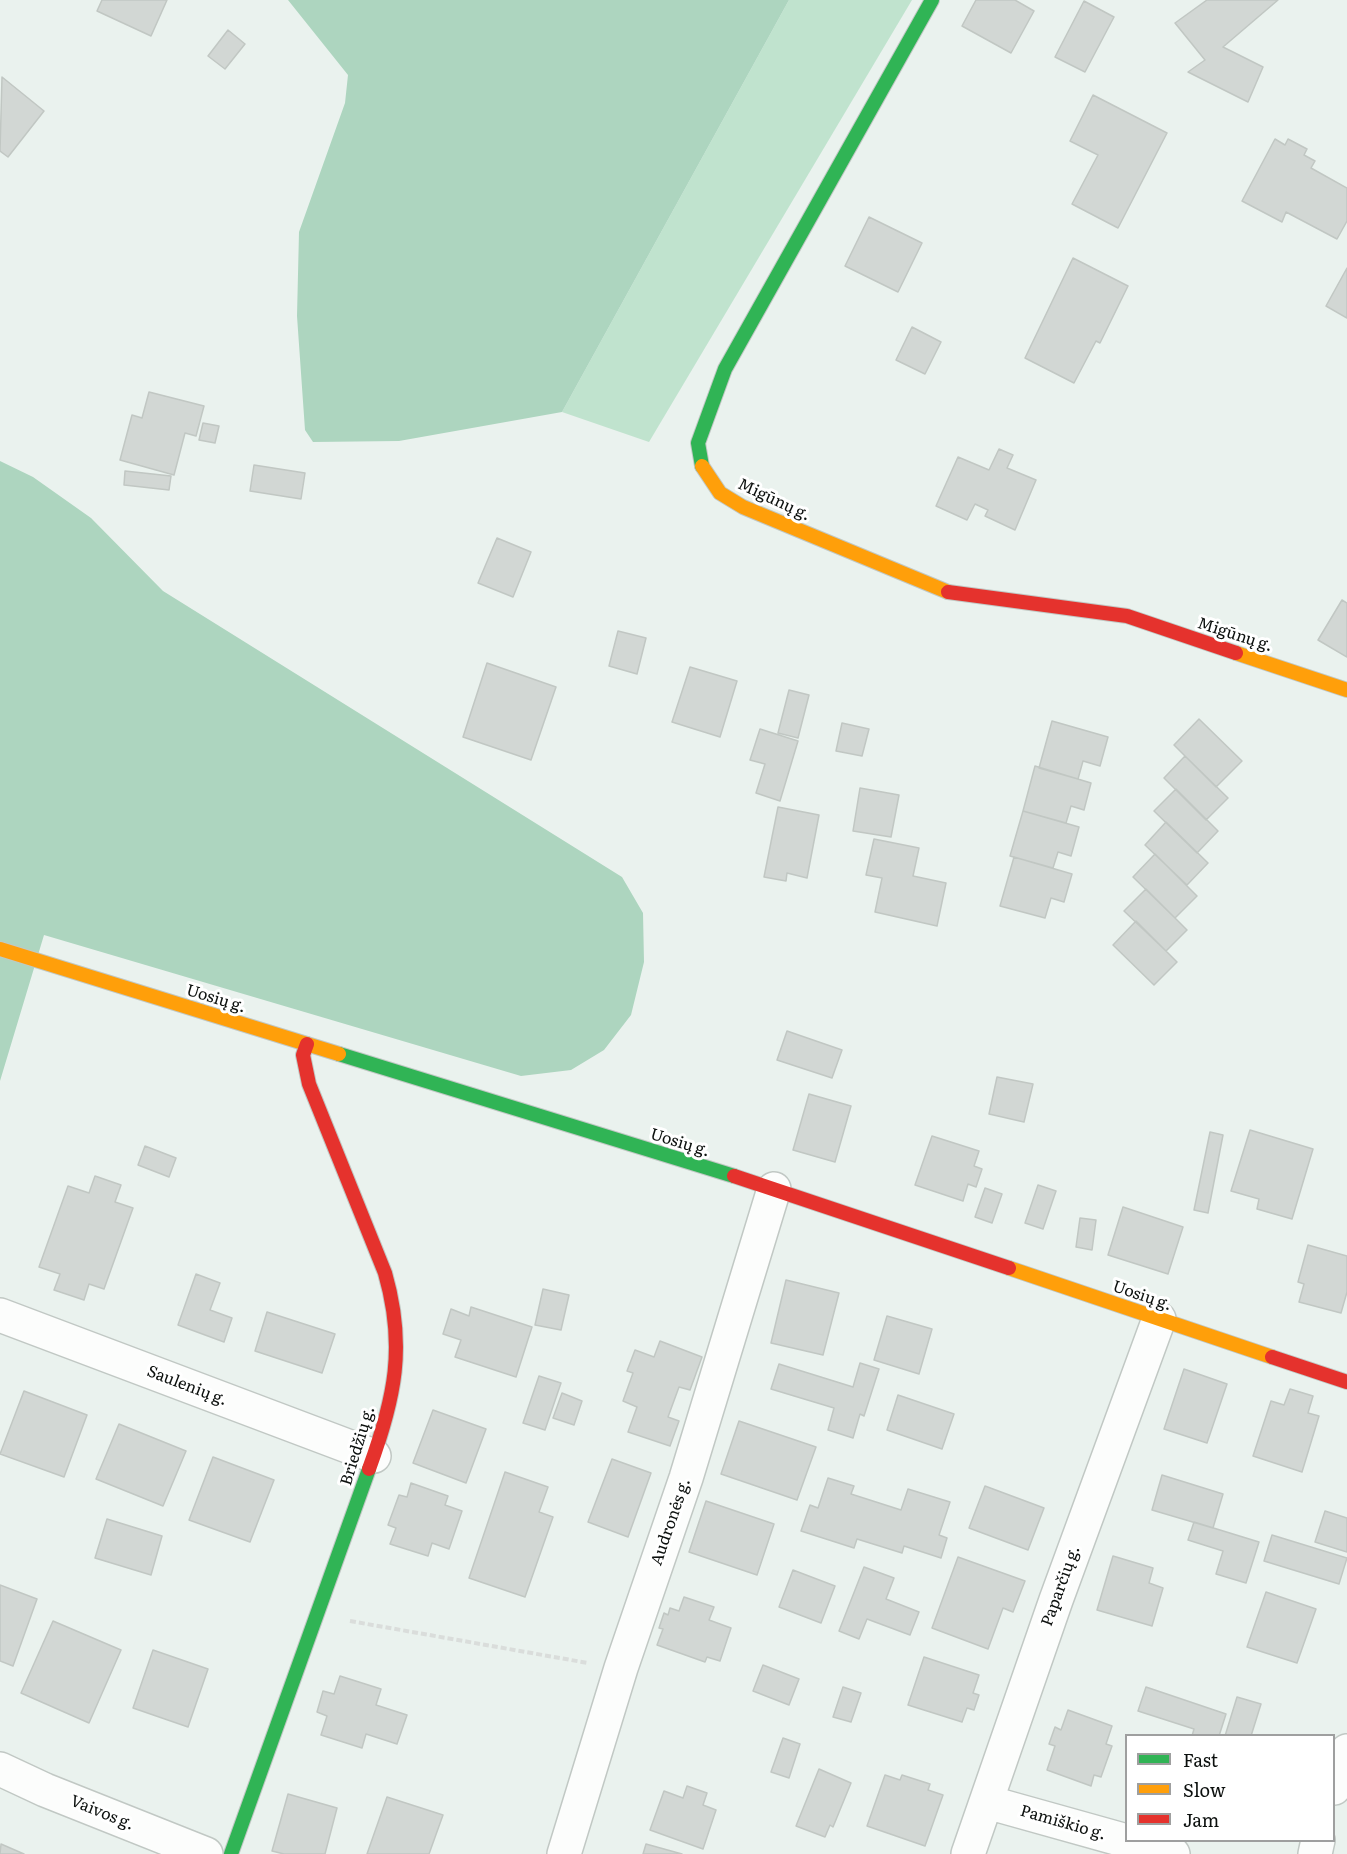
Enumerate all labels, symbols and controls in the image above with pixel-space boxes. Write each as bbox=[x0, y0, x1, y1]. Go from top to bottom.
street label: Migūnų g. bbox=[735, 475, 813, 525]
street label: Migūnų g. bbox=[1195, 614, 1275, 656]
street label: Uosių g. bbox=[184, 981, 248, 1017]
street label: Uosių g. bbox=[648, 1125, 712, 1161]
street label: Uosių g. bbox=[1110, 1277, 1174, 1315]
street label: Saulenių g. bbox=[144, 1362, 230, 1410]
street label: Briedžių g. bbox=[337, 1404, 379, 1488]
street label: Audronės g. bbox=[647, 1476, 695, 1568]
street label: Paparčių g. bbox=[1038, 1543, 1084, 1629]
legend bbox=[1125, 1734, 1335, 1842]
text: Fast bbox=[1183, 1746, 1218, 1773]
text: Slow bbox=[1183, 1776, 1225, 1803]
street label: Vaivos g. bbox=[67, 1792, 137, 1834]
street label: Pamiškio g. bbox=[1018, 1802, 1108, 1844]
text: Jam bbox=[1183, 1806, 1219, 1833]

